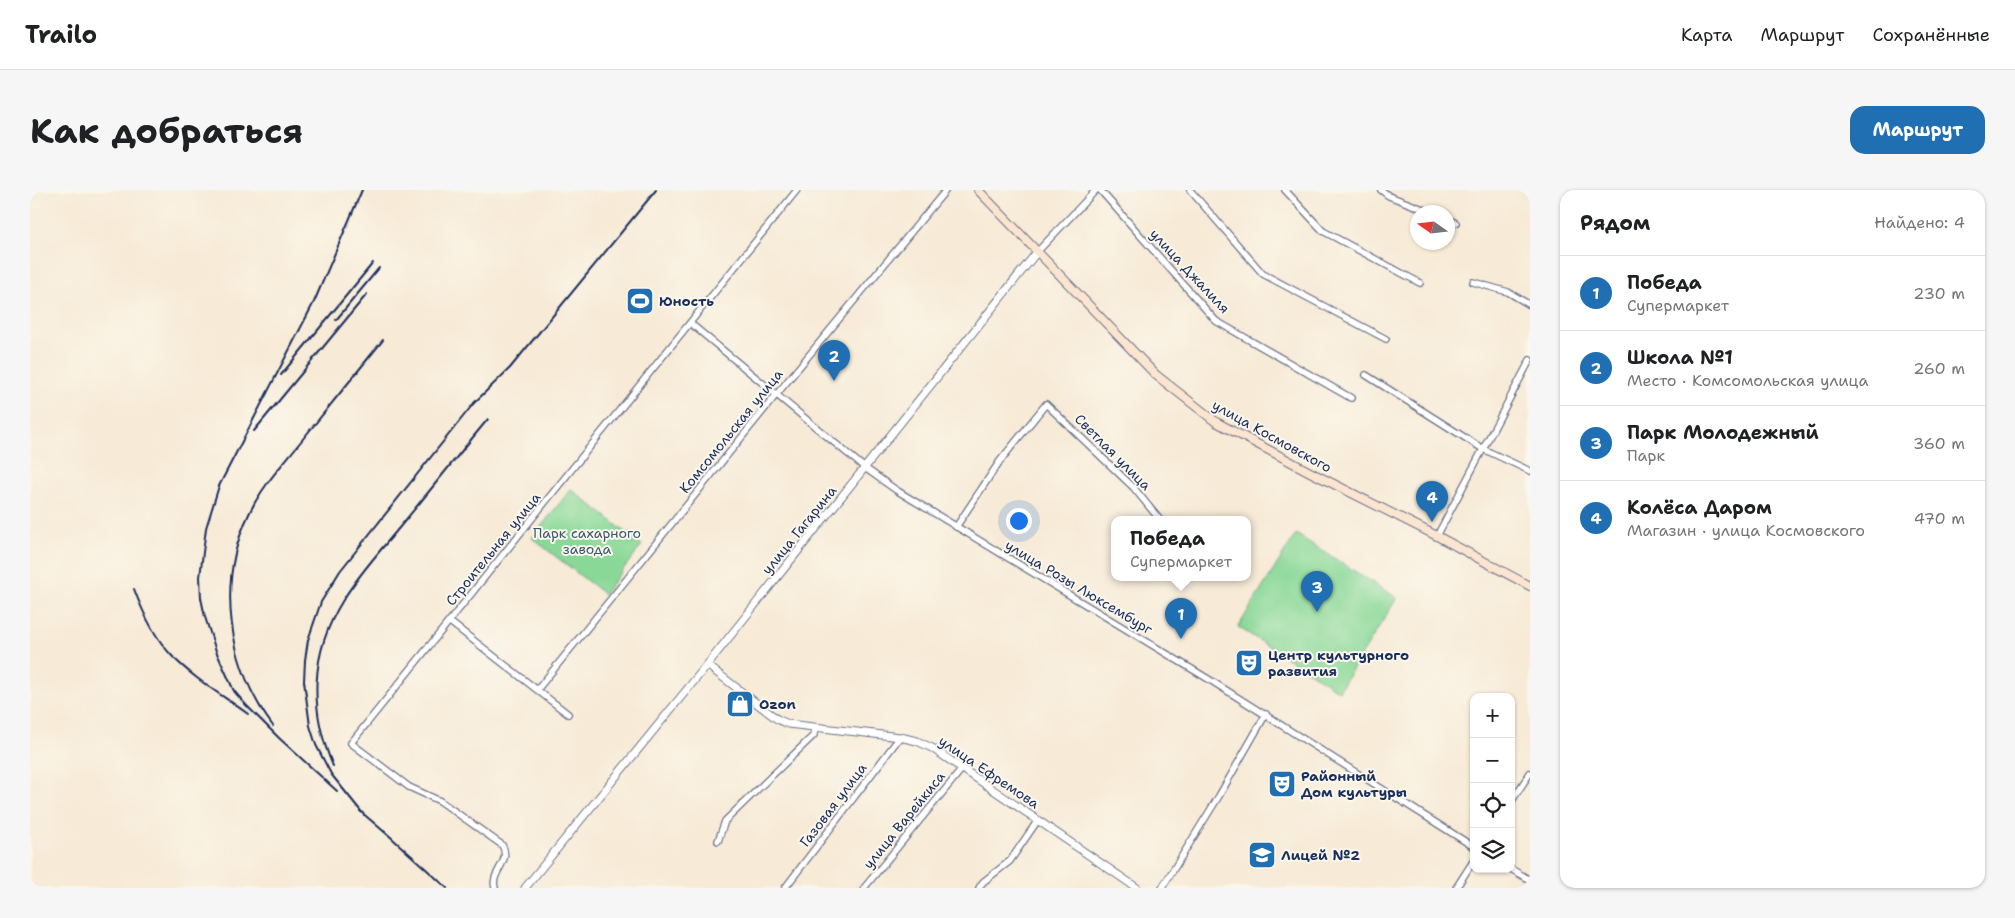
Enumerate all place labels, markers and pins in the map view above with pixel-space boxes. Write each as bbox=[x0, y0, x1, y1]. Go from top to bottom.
sports icon: Юность bbox=[625, 286, 655, 316]
place label: Юность bbox=[659, 292, 714, 310]
pin: 2 bbox=[818, 340, 850, 381]
pin: 4 bbox=[1416, 481, 1448, 522]
pin: 3 bbox=[1301, 571, 1333, 612]
pin: 1 bbox=[1165, 598, 1197, 639]
place label: Центр культурного развития bbox=[1268, 646, 1409, 680]
theatre icon: Центр культурного развития bbox=[1234, 648, 1264, 678]
shop icon: Ozon bbox=[725, 689, 755, 719]
place label: Ozon bbox=[759, 695, 796, 713]
place label: Районный Дом культуры bbox=[1301, 767, 1407, 801]
theatre icon: Районный Дом культуры bbox=[1267, 769, 1297, 799]
school or university icon: Лицей №2 bbox=[1247, 840, 1277, 870]
place label: Лицей №2 bbox=[1281, 846, 1360, 864]

